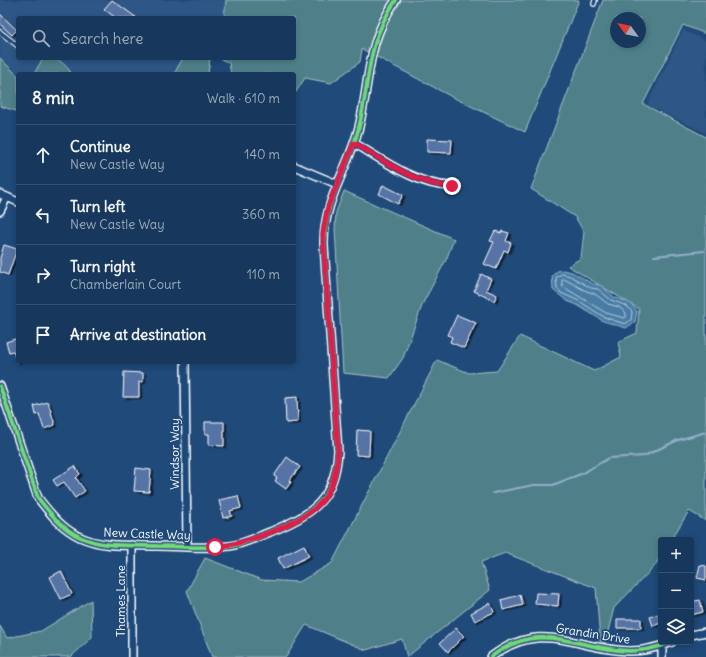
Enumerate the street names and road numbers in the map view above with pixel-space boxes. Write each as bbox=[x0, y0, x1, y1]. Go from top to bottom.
street label: Windsor Way bbox=[167, 418, 182, 490]
street label: New Castle Way bbox=[103, 524, 191, 543]
street label: Thames Lane bbox=[113, 565, 128, 637]
street label: Grandin Drive bbox=[555, 620, 631, 647]

